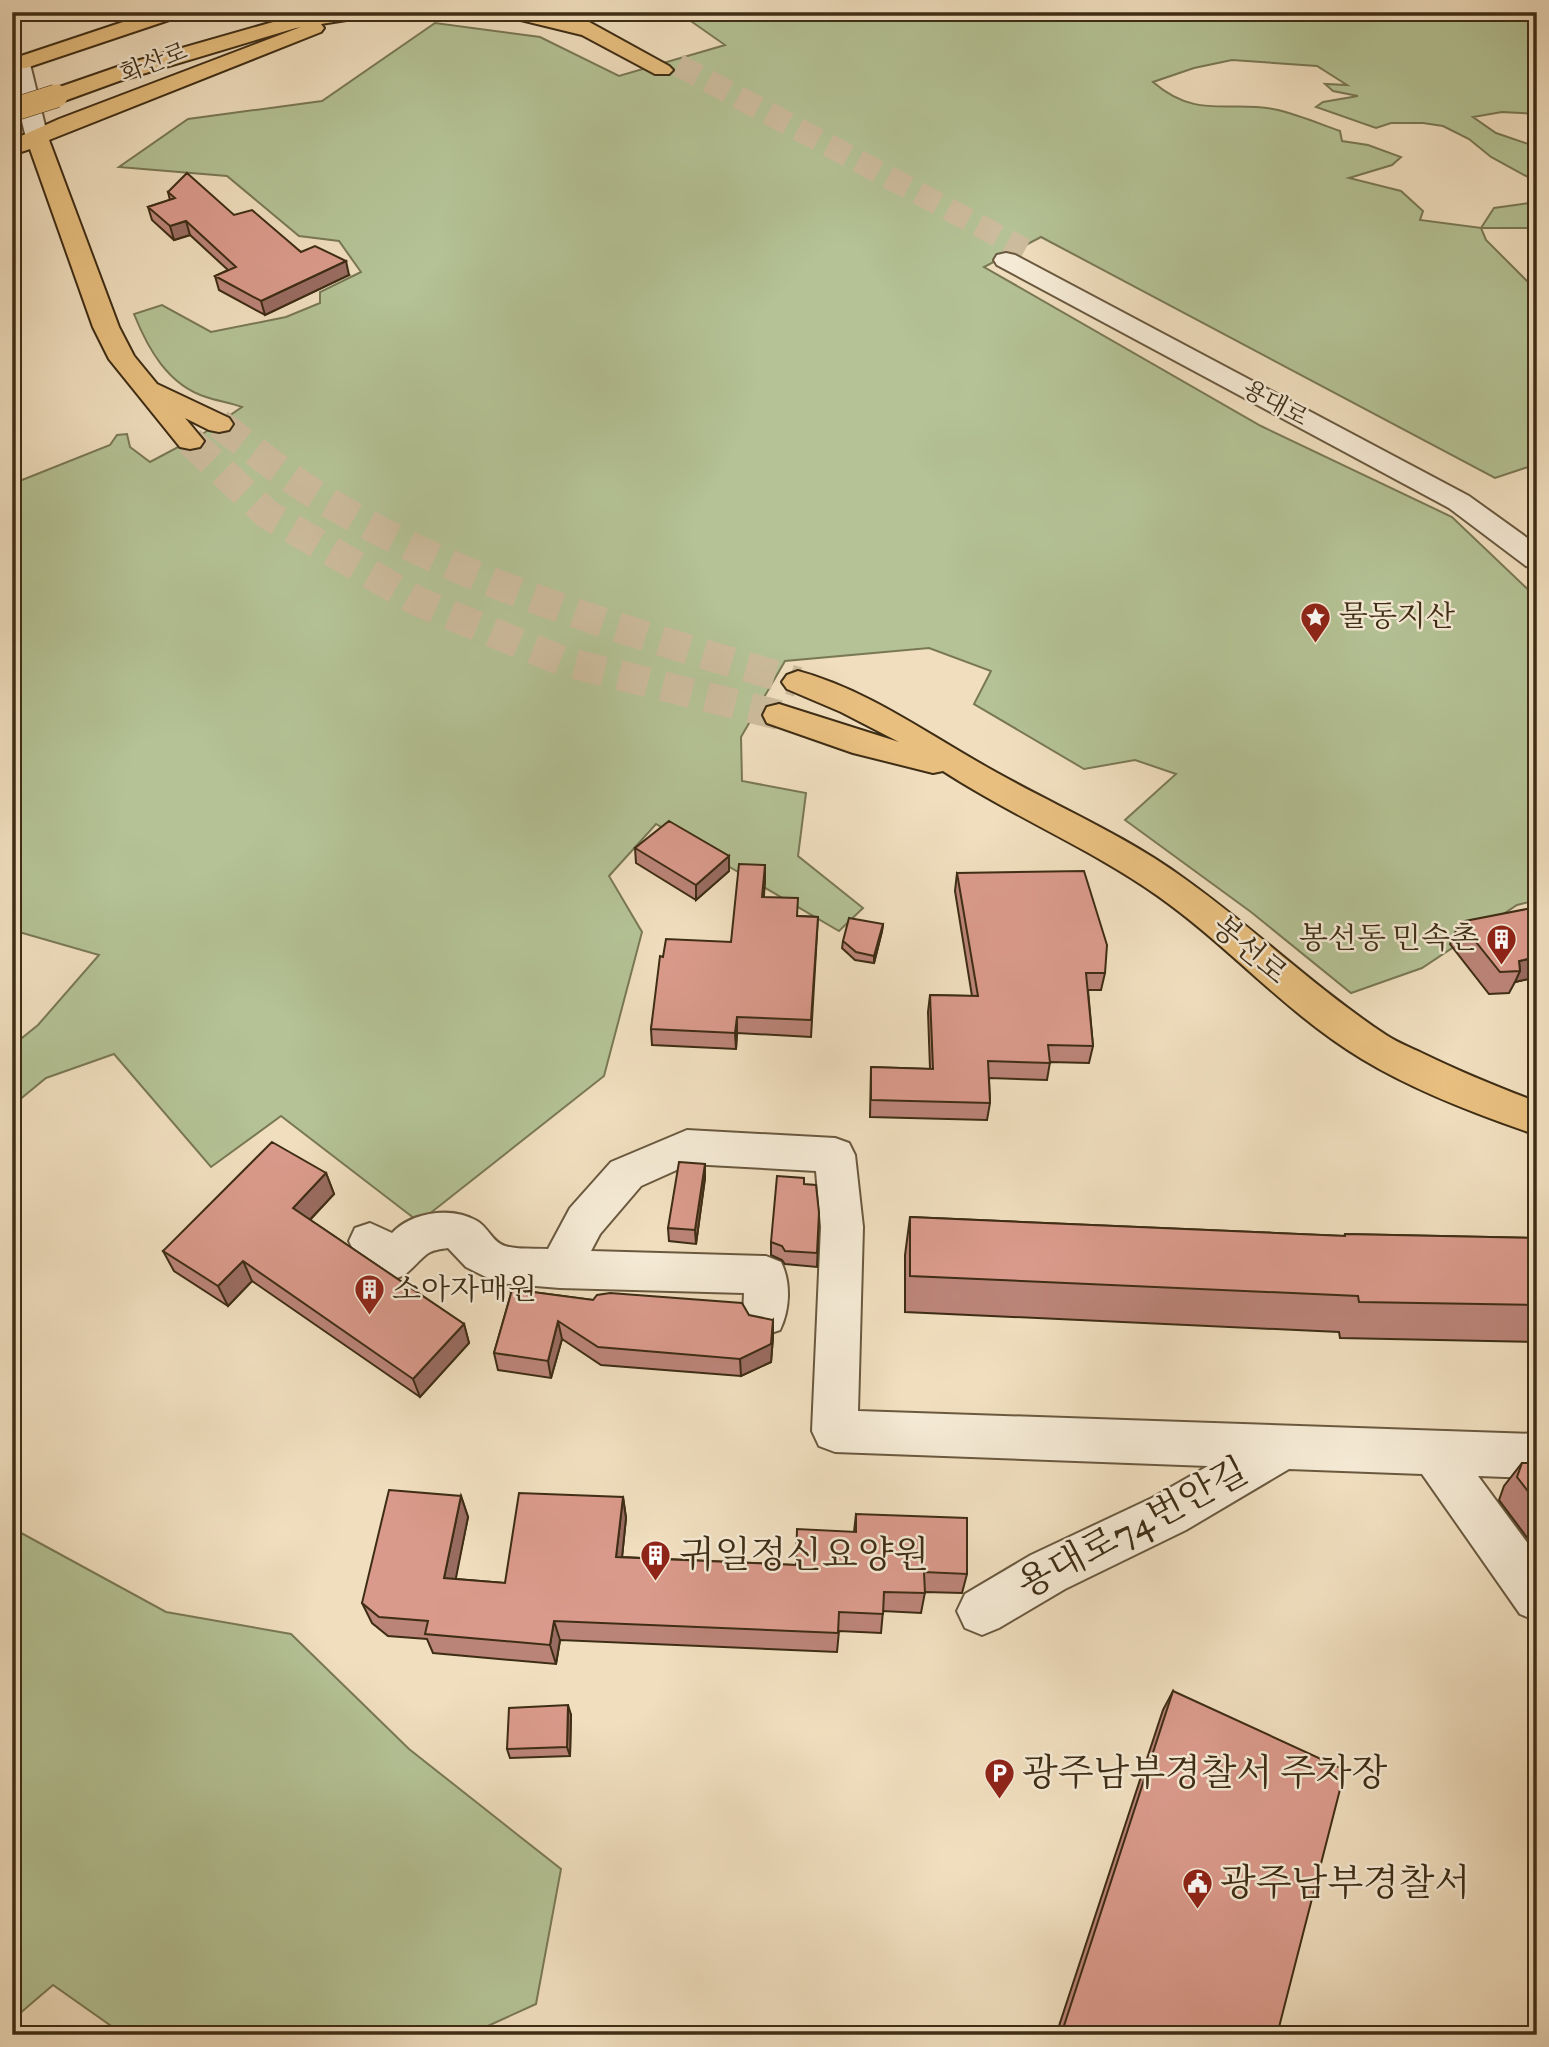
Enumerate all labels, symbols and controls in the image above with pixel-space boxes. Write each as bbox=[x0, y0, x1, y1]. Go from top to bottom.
street label: 화산로 bbox=[116, 37, 192, 89]
street label: 용대로 bbox=[1237, 374, 1313, 434]
place label: 물동지산 bbox=[1339, 599, 1455, 636]
place icon: 물동지산 bbox=[1299, 600, 1333, 644]
street label: 봉선로 bbox=[1204, 909, 1294, 993]
place label: 봉선동 민속촌 bbox=[1299, 921, 1479, 958]
building icon: 봉선동 민속촌 bbox=[1485, 922, 1519, 966]
place label: 소아자매원 bbox=[392, 1272, 537, 1309]
building icon: 소아자매원 bbox=[352, 1273, 386, 1317]
street label: 용대로74번안길 bbox=[1010, 1448, 1256, 1610]
place label: 귀일정신요양원 bbox=[679, 1533, 929, 1580]
building icon: 귀일정신요양원 bbox=[639, 1539, 673, 1583]
place label: 광주남부경찰서 주차장 bbox=[1022, 1751, 1388, 1798]
parking icon: 광주남부경찰서 주차장 bbox=[982, 1757, 1016, 1801]
place label: 광주남부경찰서 bbox=[1220, 1861, 1470, 1908]
public building icon: 광주남부경찰서 bbox=[1180, 1867, 1214, 1911]

